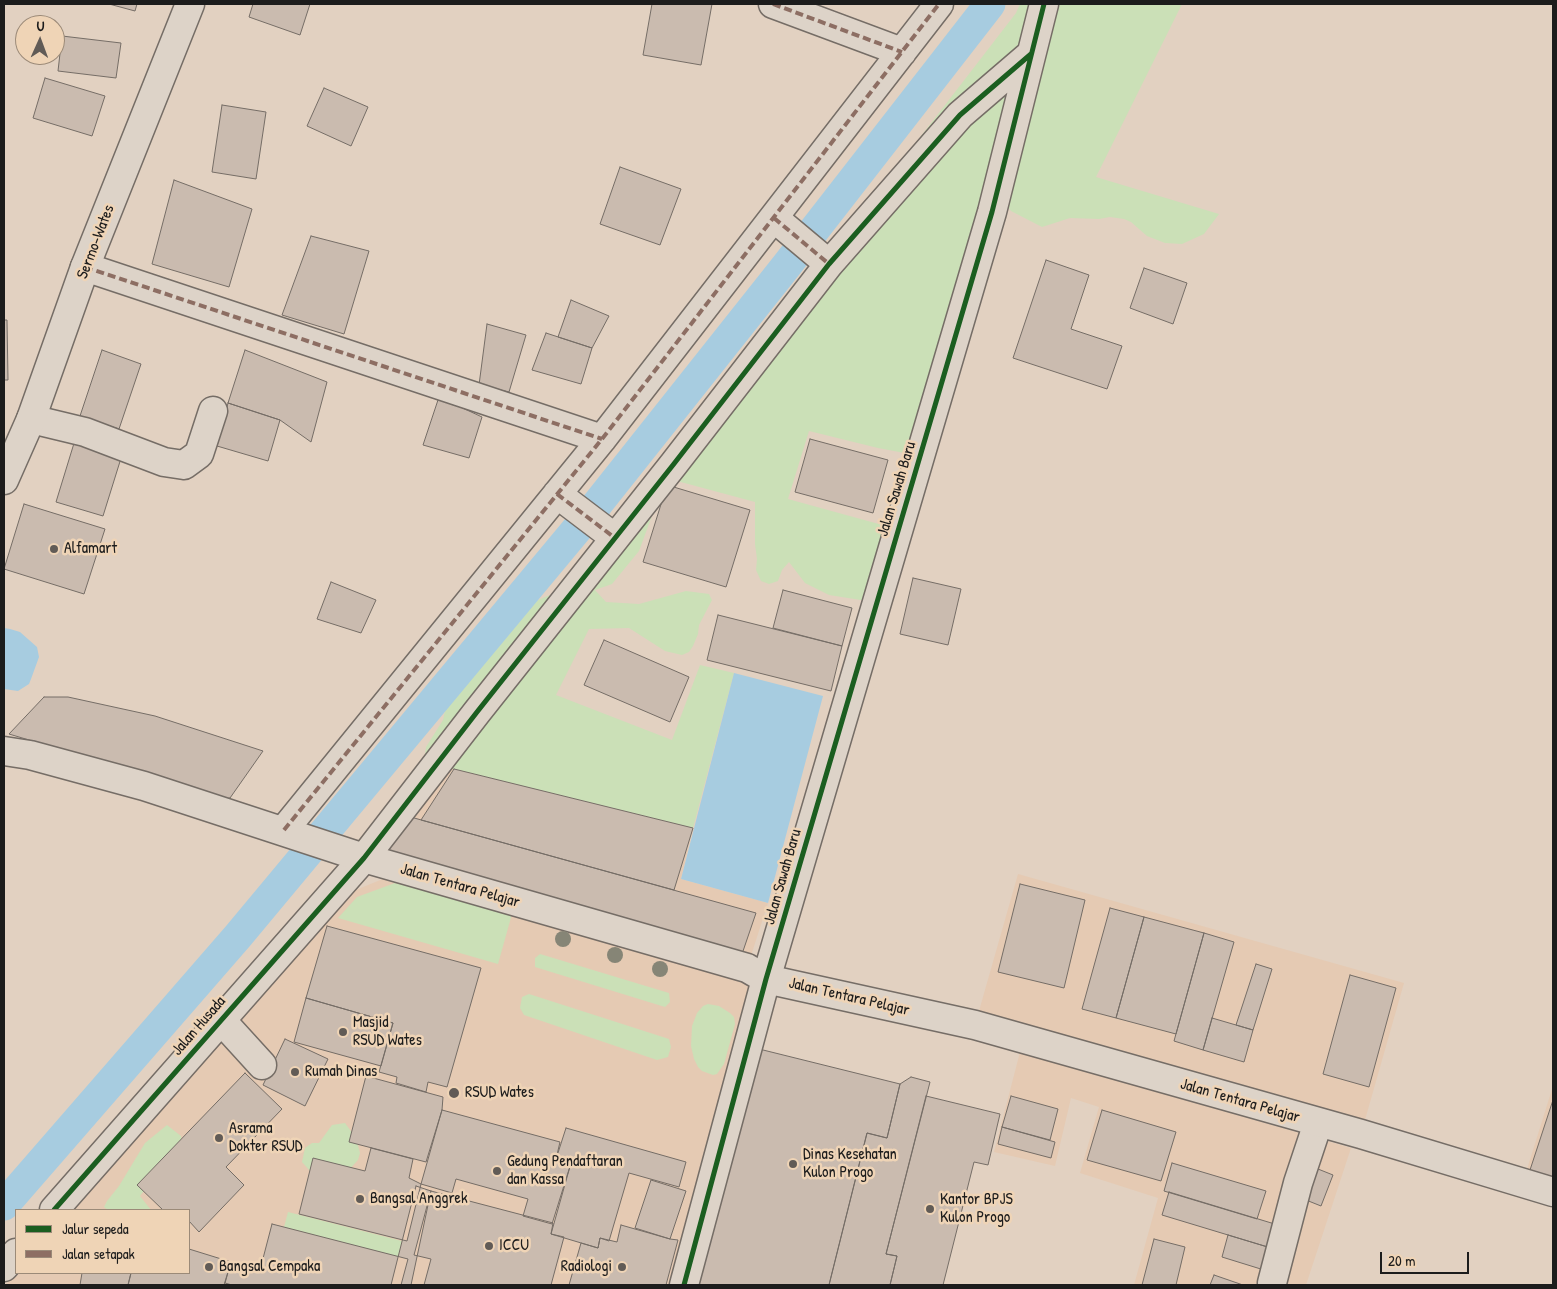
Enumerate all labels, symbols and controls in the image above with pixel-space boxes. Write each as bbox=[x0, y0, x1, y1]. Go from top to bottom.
north arrow bbox=[15, 15, 65, 65]
text: U bbox=[36, 16, 45, 35]
street label: Sermo-Wates bbox=[73, 202, 119, 282]
street label: Jalan Sawah Baru bbox=[873, 439, 921, 539]
place label: Alfamart bbox=[64, 539, 117, 559]
marker: Alfamart bbox=[48, 543, 60, 555]
street label: Jalan Sawah Baru bbox=[760, 827, 806, 927]
street label: Jalan Tentara Pelajar bbox=[398, 860, 522, 912]
street label: Jalan Tentara Pelajar bbox=[787, 974, 911, 1020]
street label: Jalan Husada bbox=[168, 992, 230, 1060]
place label: Masjid RSUD Wates bbox=[353, 1013, 422, 1051]
marker: Masjid RSUD Wates bbox=[337, 1026, 349, 1038]
place label: Rumah Dinas bbox=[305, 1062, 377, 1082]
marker: Rumah Dinas bbox=[289, 1066, 301, 1078]
street label: Jalan Tentara Pelajar bbox=[1178, 1075, 1302, 1127]
place label: RSUD Wates bbox=[465, 1083, 534, 1103]
marker: RSUD Wates bbox=[447, 1086, 461, 1100]
place label: Asrama Dokter RSUD bbox=[229, 1119, 302, 1157]
marker: Asrama Dokter RSUD bbox=[213, 1132, 225, 1144]
place label: Dinas Kesehatan Kulon Progo bbox=[803, 1145, 897, 1183]
place label: Gedung Pendaftaran dan Kassa bbox=[507, 1152, 623, 1190]
marker: Dinas Kesehatan Kulon Progo bbox=[787, 1158, 799, 1170]
marker: Gedung Pendaftaran dan Kassa bbox=[491, 1165, 503, 1177]
place label: Bangsal Anggrek bbox=[370, 1189, 468, 1209]
place label: Kantor BPJS Kulon Progo bbox=[940, 1190, 1013, 1228]
marker: Bangsal Anggrek bbox=[354, 1193, 366, 1205]
marker: Kantor BPJS Kulon Progo bbox=[924, 1203, 936, 1215]
legend bbox=[15, 1209, 190, 1274]
text: Jalur sepeda bbox=[62, 1218, 129, 1239]
place label: ICCU bbox=[499, 1236, 529, 1256]
marker: ICCU bbox=[483, 1240, 495, 1252]
scale bar bbox=[1382, 1242, 1471, 1274]
text: Jalan setapak bbox=[62, 1243, 135, 1264]
text: 20 m bbox=[1388, 1250, 1415, 1271]
place label: Bangsal Cempaka bbox=[219, 1257, 320, 1277]
place label: Radiologi bbox=[561, 1257, 612, 1277]
marker: Bangsal Cempaka bbox=[203, 1261, 215, 1273]
marker: Radiologi bbox=[616, 1261, 628, 1273]

